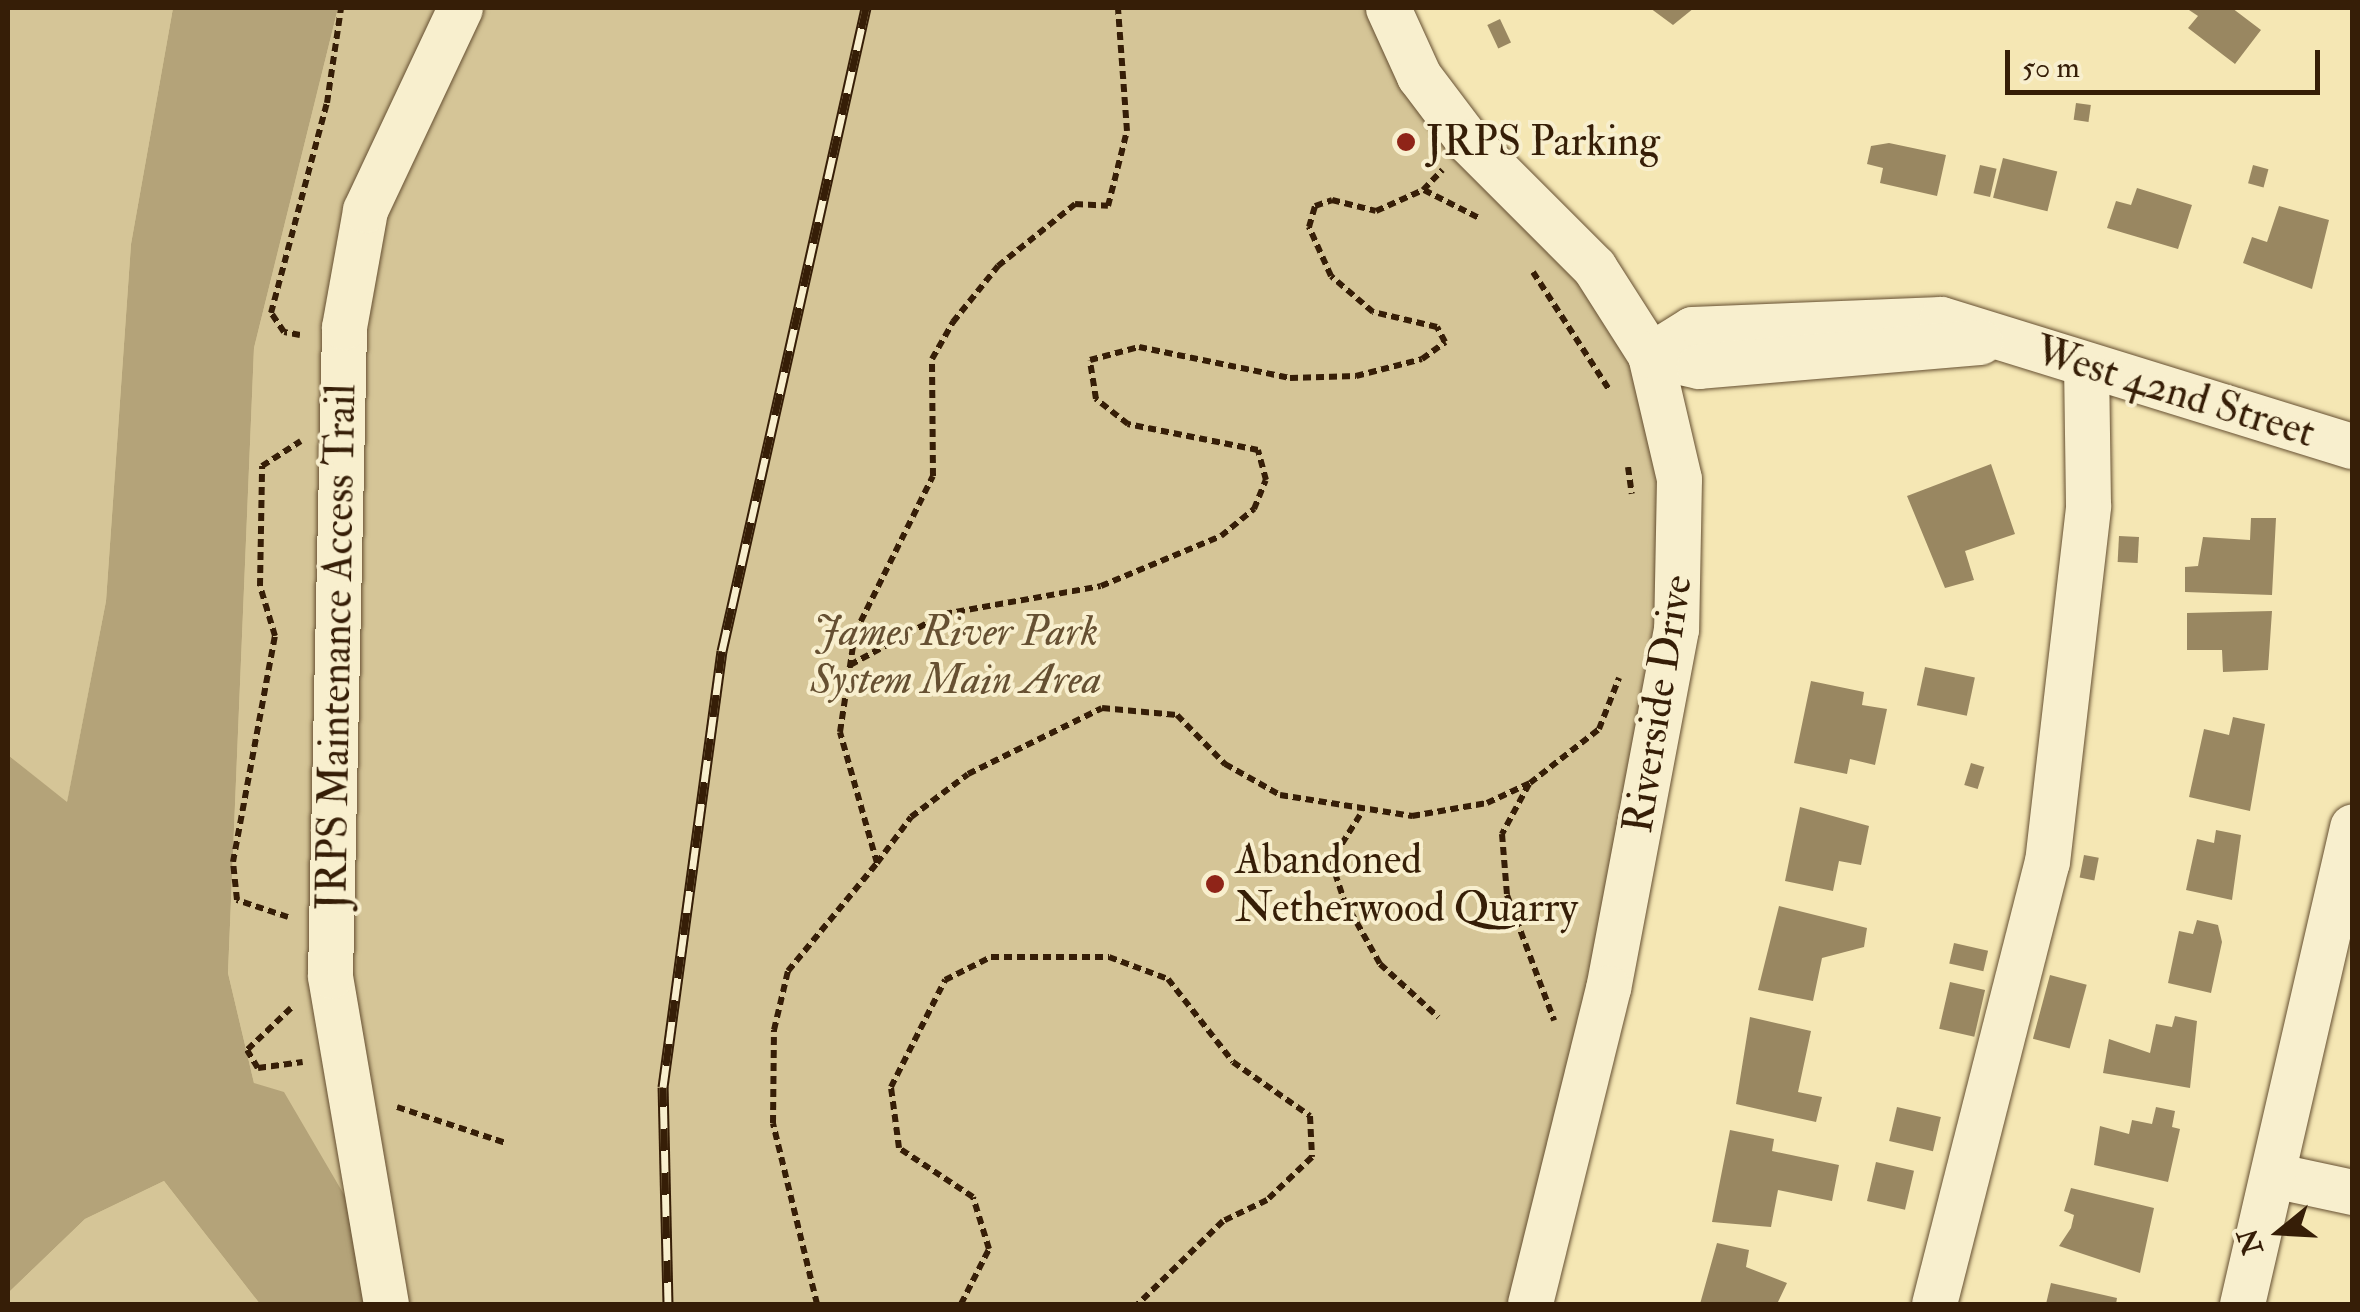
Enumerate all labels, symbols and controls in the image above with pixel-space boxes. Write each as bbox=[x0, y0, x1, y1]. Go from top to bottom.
scale bar bbox=[2010, 30, 2325, 92]
text: 50 m bbox=[2022, 49, 2080, 86]
place label: JRPS Parking bbox=[1426, 117, 1660, 167]
marker: JRPS Parking bbox=[1395, 131, 1417, 153]
street label: West 42nd Street bbox=[2029, 326, 2321, 458]
street label: JRPS Maintenance Access Trail bbox=[307, 383, 367, 911]
street label: Riverside Drive bbox=[1613, 571, 1703, 837]
park label: James River Park System Main Area bbox=[811, 607, 1101, 706]
place label: Abandoned Netherwood Quarry bbox=[1235, 835, 1578, 934]
marker: Abandoned Netherwood Quarry bbox=[1204, 873, 1226, 895]
north arrow bbox=[2230, 1182, 2330, 1282]
text: N bbox=[2230, 1224, 2272, 1259]

